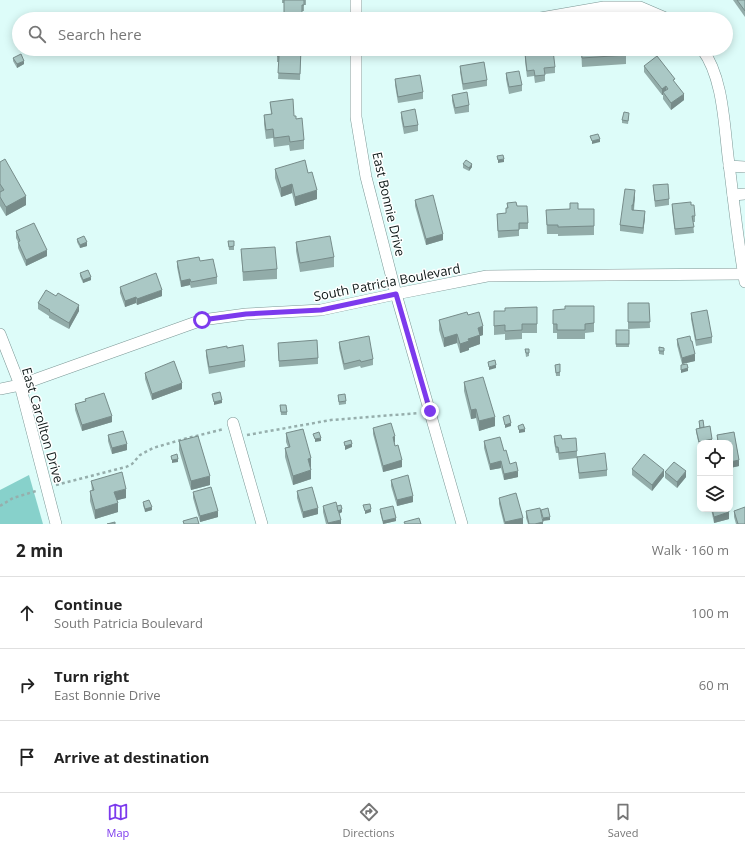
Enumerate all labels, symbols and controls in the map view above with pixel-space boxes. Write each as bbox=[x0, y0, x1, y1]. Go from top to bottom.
search box bbox=[12, 12, 733, 56]
icon: search bbox=[26, 23, 48, 45]
text: Search here bbox=[58, 24, 142, 44]
street label: East Bonnie Drive bbox=[368, 150, 410, 258]
street label: South Patricia Boulevard bbox=[312, 259, 462, 305]
route start bbox=[193, 311, 211, 329]
street label: East Carollton Drive bbox=[18, 365, 68, 485]
route end bbox=[421, 402, 439, 420]
map controls bbox=[697, 440, 733, 512]
button: locate bbox=[697, 440, 733, 476]
button: layers bbox=[697, 476, 733, 512]
text: 2 min bbox=[16, 539, 63, 562]
text: Walk · 160 m bbox=[652, 541, 729, 559]
text: Continue bbox=[54, 594, 122, 614]
icon: ahead bbox=[16, 602, 38, 624]
text: 100 m bbox=[691, 604, 729, 622]
text: South Patricia Boulevard bbox=[54, 614, 203, 632]
text: Turn right bbox=[54, 666, 129, 686]
icon: right bbox=[16, 674, 38, 696]
text: 60 m bbox=[699, 676, 729, 694]
text: East Bonnie Drive bbox=[54, 686, 161, 704]
icon: arrive bbox=[16, 746, 38, 768]
text: Arrive at destination bbox=[54, 747, 209, 767]
tab: Map bbox=[107, 801, 129, 840]
tab: Directions bbox=[343, 801, 395, 840]
tab: Saved bbox=[608, 801, 638, 840]

